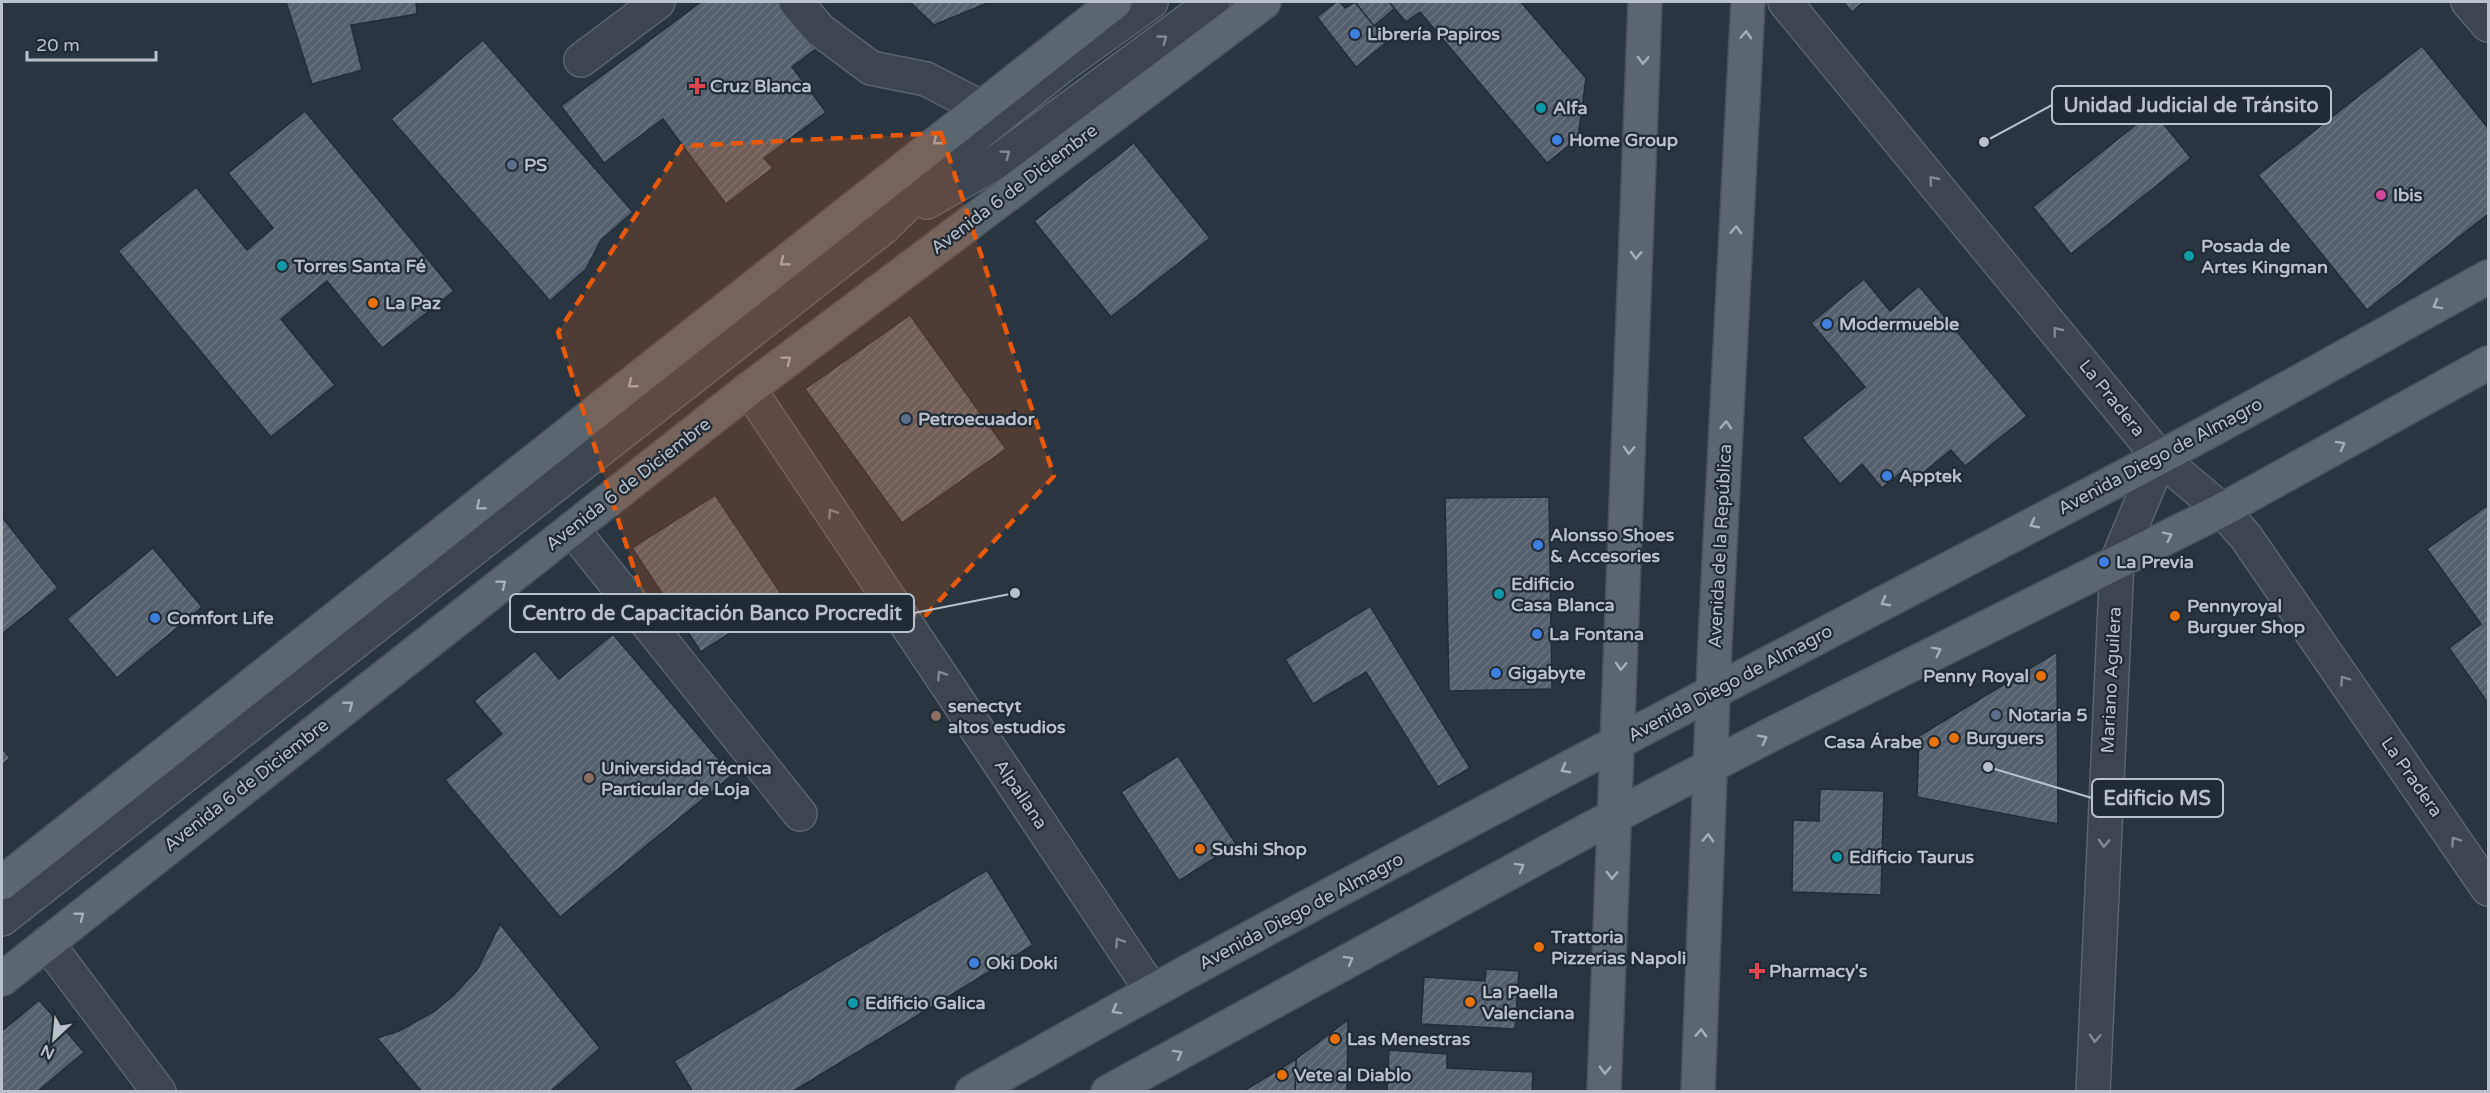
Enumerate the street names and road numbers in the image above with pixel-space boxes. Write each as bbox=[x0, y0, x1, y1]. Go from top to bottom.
street label: Avenida 6 de Diciembre bbox=[926, 119, 1102, 259]
street label: La Pradera bbox=[2074, 355, 2150, 441]
street label: Avenida Diego de Almagro bbox=[2054, 393, 2266, 519]
street label: Avenida 6 de Diciembre bbox=[541, 413, 715, 555]
street label: Avenida de la República bbox=[1704, 443, 1736, 649]
street label: Mariano Aguilera bbox=[2096, 606, 2126, 754]
street label: Avenida Diego de Almagro bbox=[1624, 620, 1836, 746]
street label: Avenida 6 de Diciembre bbox=[159, 714, 333, 856]
street label: La Pradera bbox=[2376, 733, 2448, 821]
street label: Alpallana bbox=[990, 755, 1052, 833]
street label: Avenida Diego de Almagro bbox=[1195, 848, 1407, 974]

